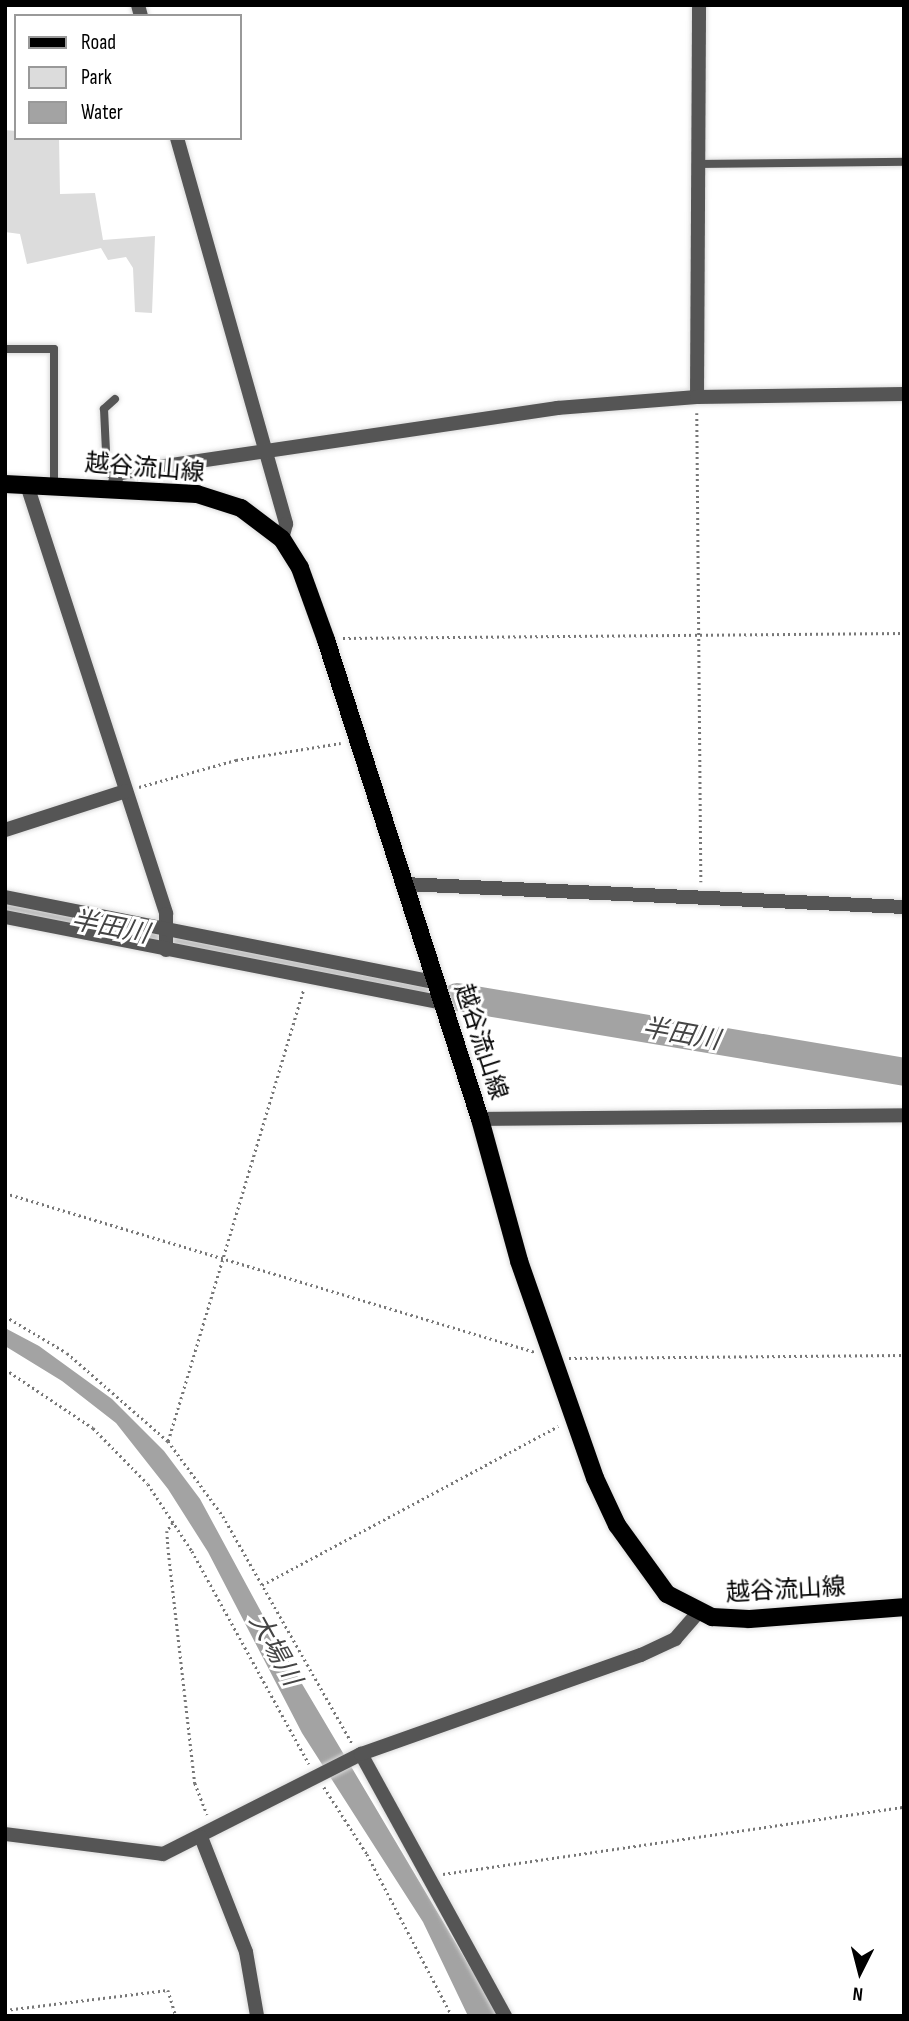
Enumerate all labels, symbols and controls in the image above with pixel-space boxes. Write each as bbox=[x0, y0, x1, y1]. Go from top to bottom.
legend bbox=[14, 14, 242, 140]
text: Road bbox=[81, 30, 116, 55]
text: Park bbox=[81, 65, 112, 90]
text: Water bbox=[81, 100, 123, 125]
street label: 越谷流山線 bbox=[84, 448, 206, 488]
water label: 半田川 bbox=[69, 905, 151, 951]
street label: 越谷流山線 bbox=[449, 980, 513, 1104]
water label: 半田川 bbox=[640, 1013, 722, 1057]
street label: 越谷流山線 bbox=[725, 1572, 847, 1608]
water label: 大場川 bbox=[241, 1608, 307, 1692]
north arrow bbox=[825, 1937, 895, 2007]
text: N bbox=[852, 1981, 864, 2005]

